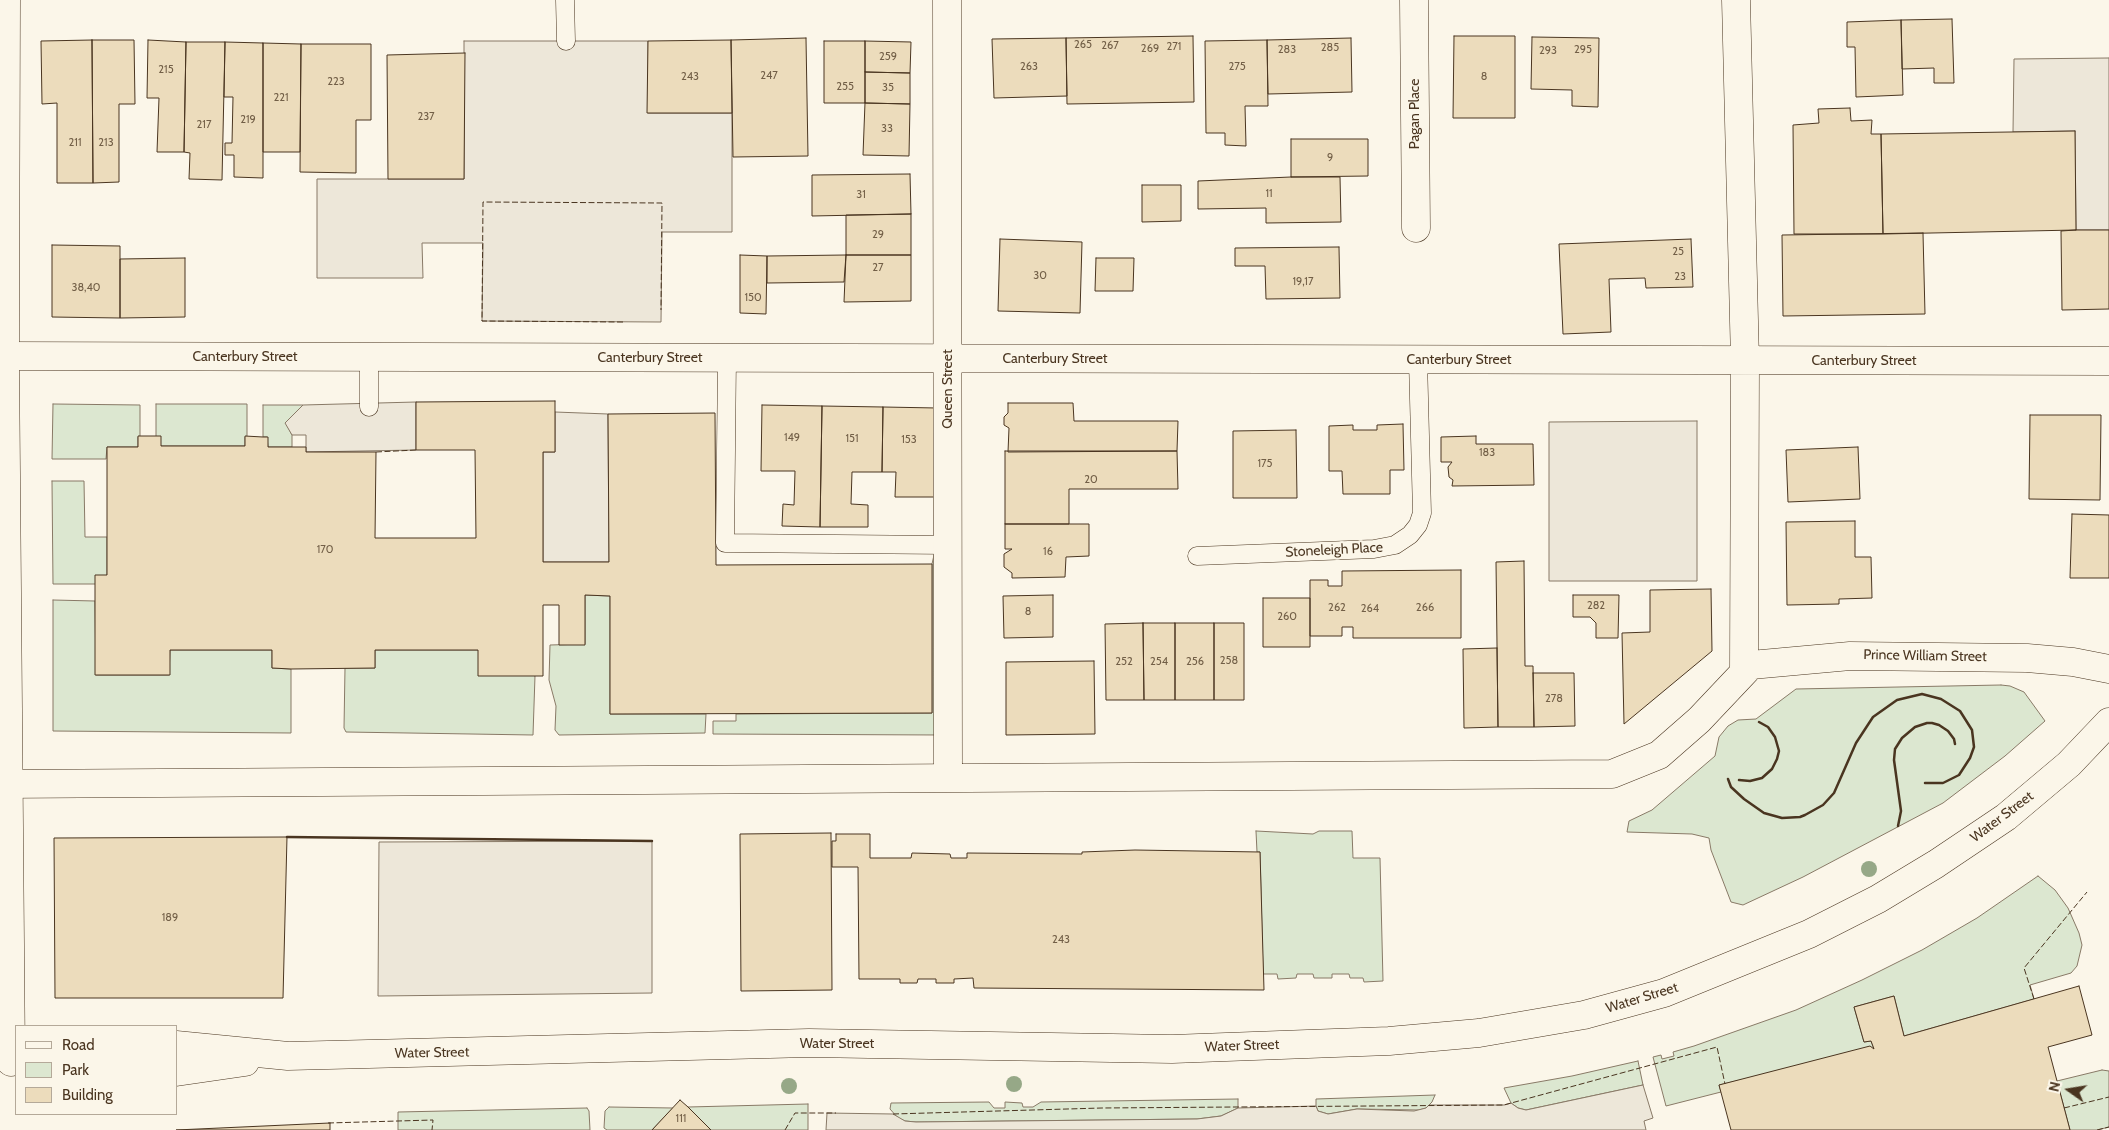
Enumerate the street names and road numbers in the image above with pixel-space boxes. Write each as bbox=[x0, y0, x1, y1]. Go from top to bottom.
street label: Pagan Place bbox=[1407, 79, 1423, 149]
street label: Canterbury Street bbox=[192, 349, 298, 365]
street label: Queen Street bbox=[940, 349, 956, 429]
street label: Canterbury Street bbox=[597, 350, 703, 366]
street label: Canterbury Street bbox=[1002, 351, 1108, 367]
street label: Canterbury Street bbox=[1406, 352, 1512, 368]
street label: Canterbury Street bbox=[1811, 353, 1917, 369]
street label: Stoneleigh Place bbox=[1285, 539, 1383, 561]
street label: Prince William Street bbox=[1863, 647, 1987, 665]
street label: Water Street bbox=[1967, 788, 2037, 846]
street label: Water Street bbox=[1604, 979, 1680, 1017]
street label: Water Street bbox=[800, 1036, 874, 1052]
street label: Water Street bbox=[1204, 1036, 1280, 1056]
street label: Water Street bbox=[395, 1044, 469, 1062]

